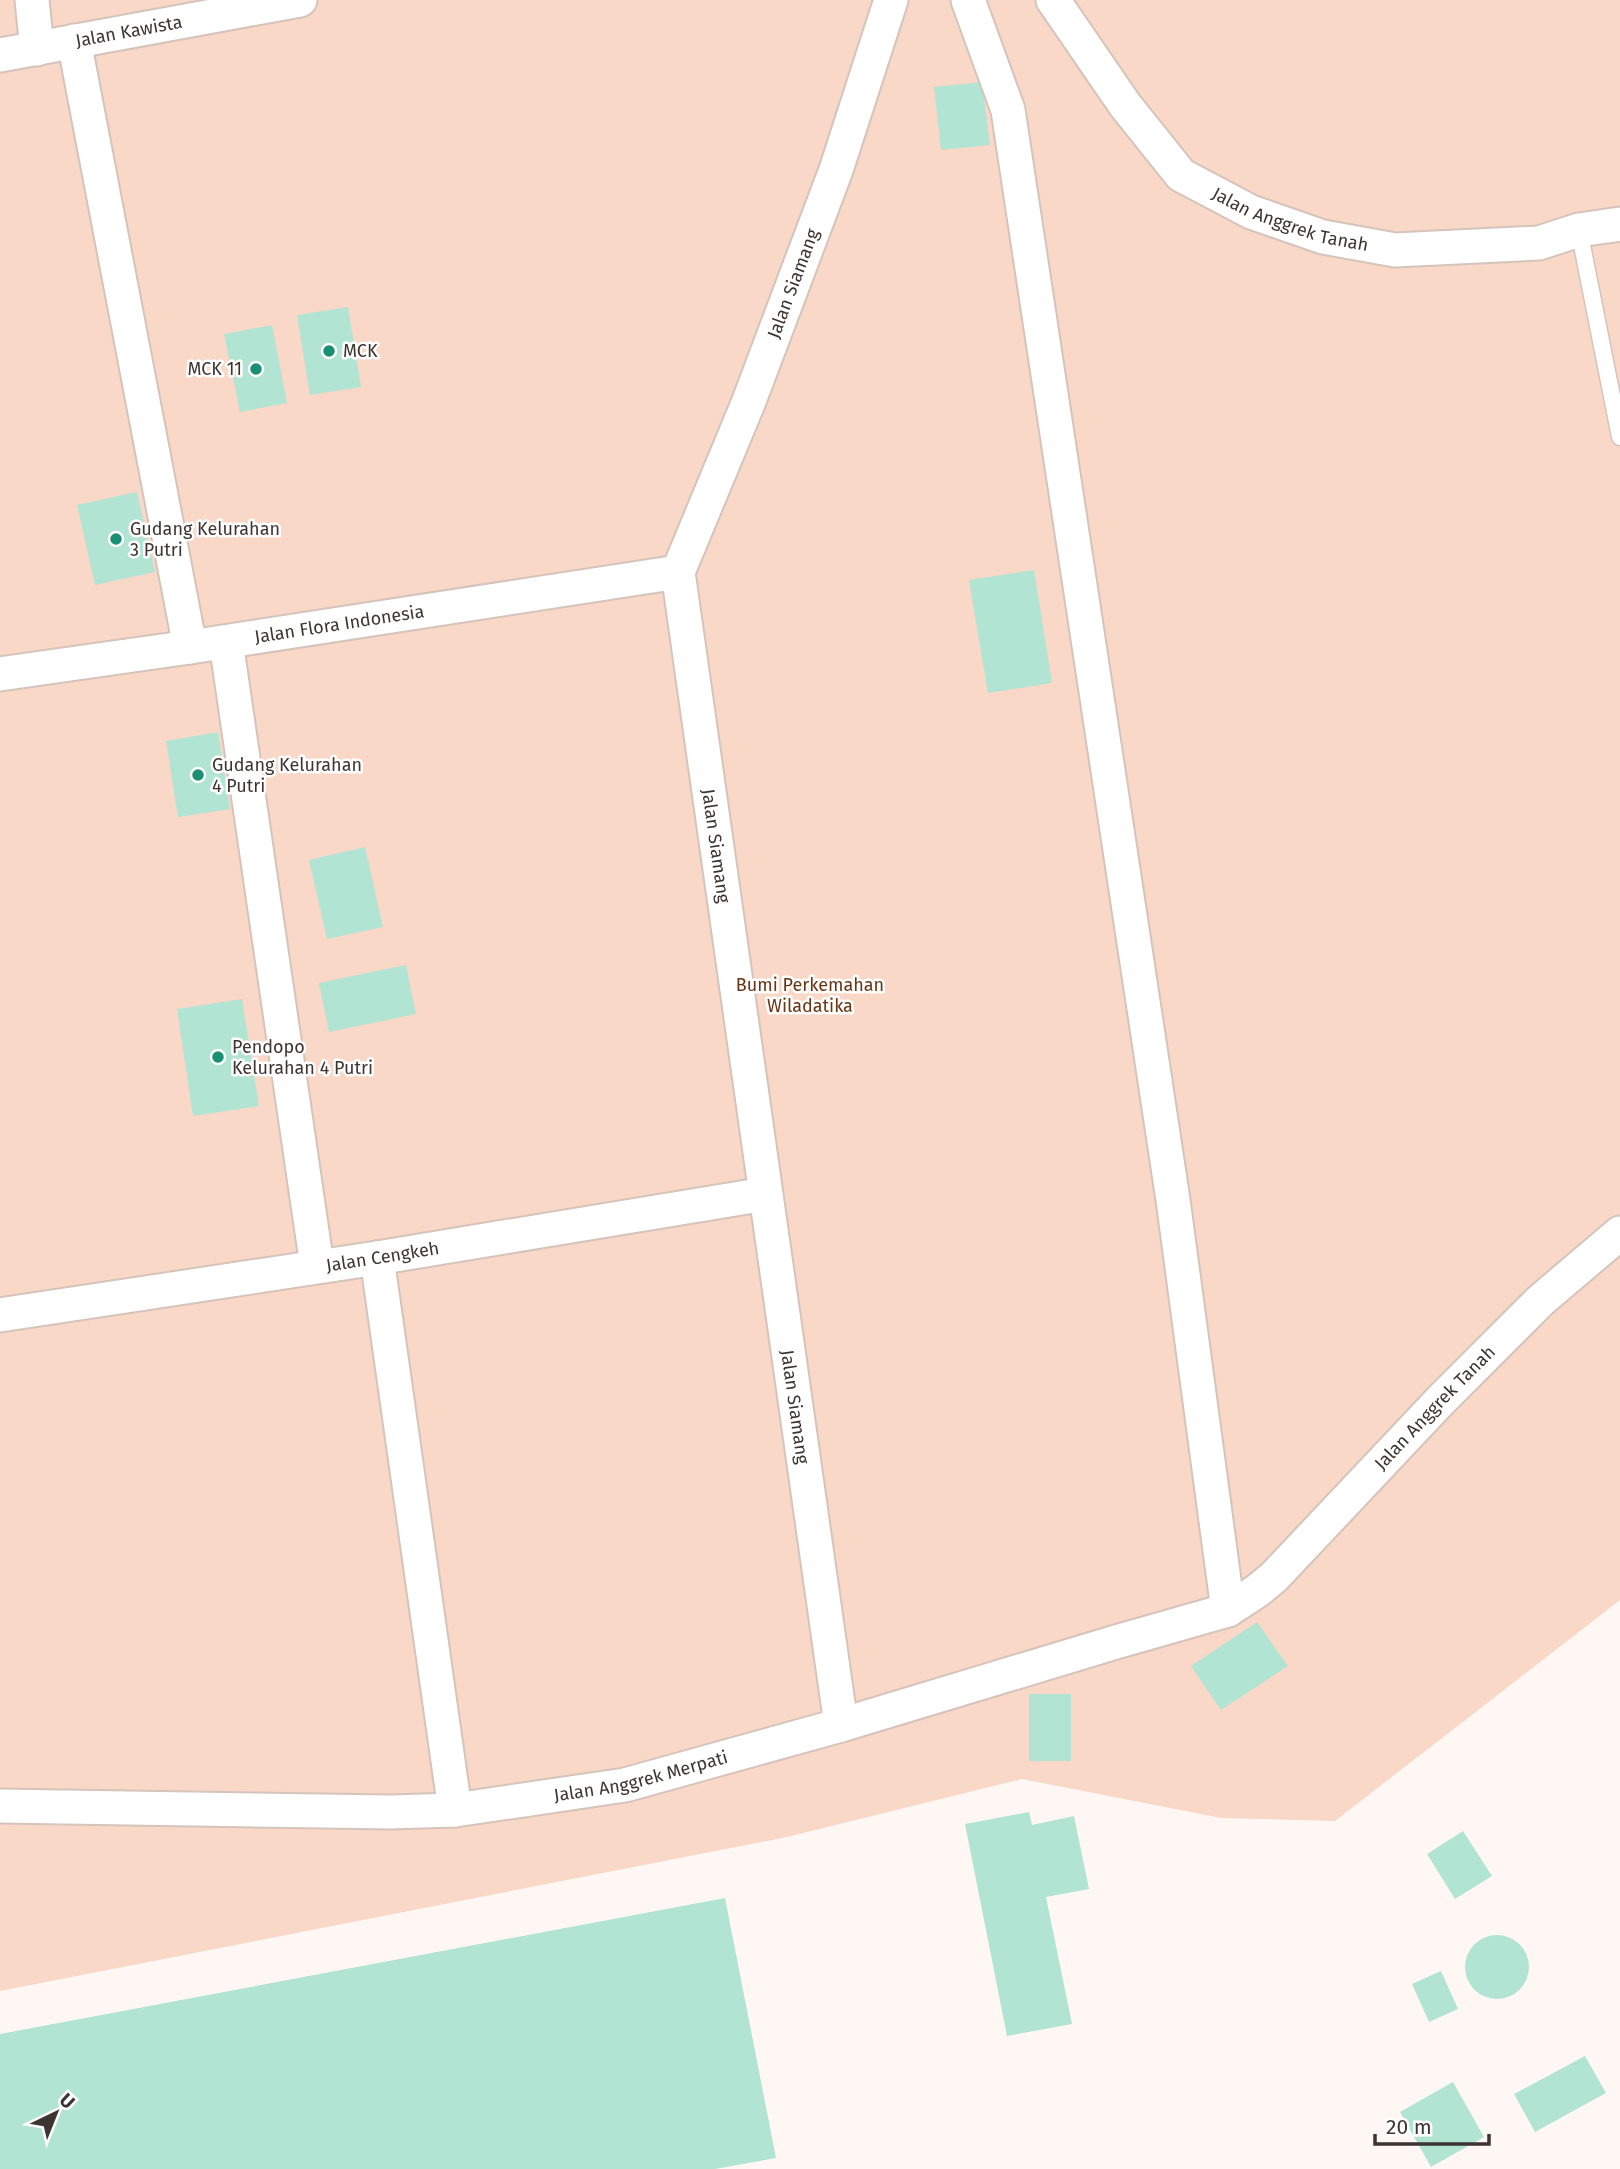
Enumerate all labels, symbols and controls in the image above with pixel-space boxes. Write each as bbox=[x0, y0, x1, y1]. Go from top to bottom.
street label: Jalan Kawista bbox=[74, 11, 184, 52]
street label: Jalan Anggrek Tanah bbox=[1208, 182, 1370, 256]
street label: Jalan Siamang bbox=[763, 225, 824, 341]
place label: MCK bbox=[343, 340, 378, 362]
marker: MCK bbox=[321, 343, 337, 359]
place label: MCK 11 bbox=[187, 358, 242, 380]
marker: MCK 11 bbox=[248, 361, 264, 377]
place label: Gudang Kelurahan 3 Putri bbox=[130, 518, 280, 561]
marker: Gudang Kelurahan 3 Putri bbox=[108, 531, 124, 547]
street label: Jalan Flora Indonesia bbox=[253, 600, 426, 648]
place label: Gudang Kelurahan 4 Putri bbox=[212, 754, 362, 797]
marker: Gudang Kelurahan 4 Putri bbox=[190, 767, 206, 783]
street label: Jalan Siamang bbox=[697, 787, 735, 905]
park label: Bumi Perkemahan Wiladatika bbox=[736, 974, 884, 1017]
place label: Pendopo Kelurahan 4 Putri bbox=[232, 1036, 373, 1079]
marker: Pendopo Kelurahan 4 Putri bbox=[210, 1049, 226, 1065]
street label: Jalan Cengkeh bbox=[324, 1237, 441, 1277]
street label: Jalan Anggrek Tanah bbox=[1370, 1341, 1500, 1475]
street label: Jalan Siamang bbox=[776, 1348, 814, 1466]
street label: Jalan Anggrek Merpati bbox=[552, 1746, 730, 1806]
north arrow bbox=[21, 2078, 91, 2148]
text: U bbox=[55, 2088, 80, 2114]
scale bar bbox=[1375, 2102, 1489, 2146]
text: 20 m bbox=[1386, 2114, 1432, 2140]

